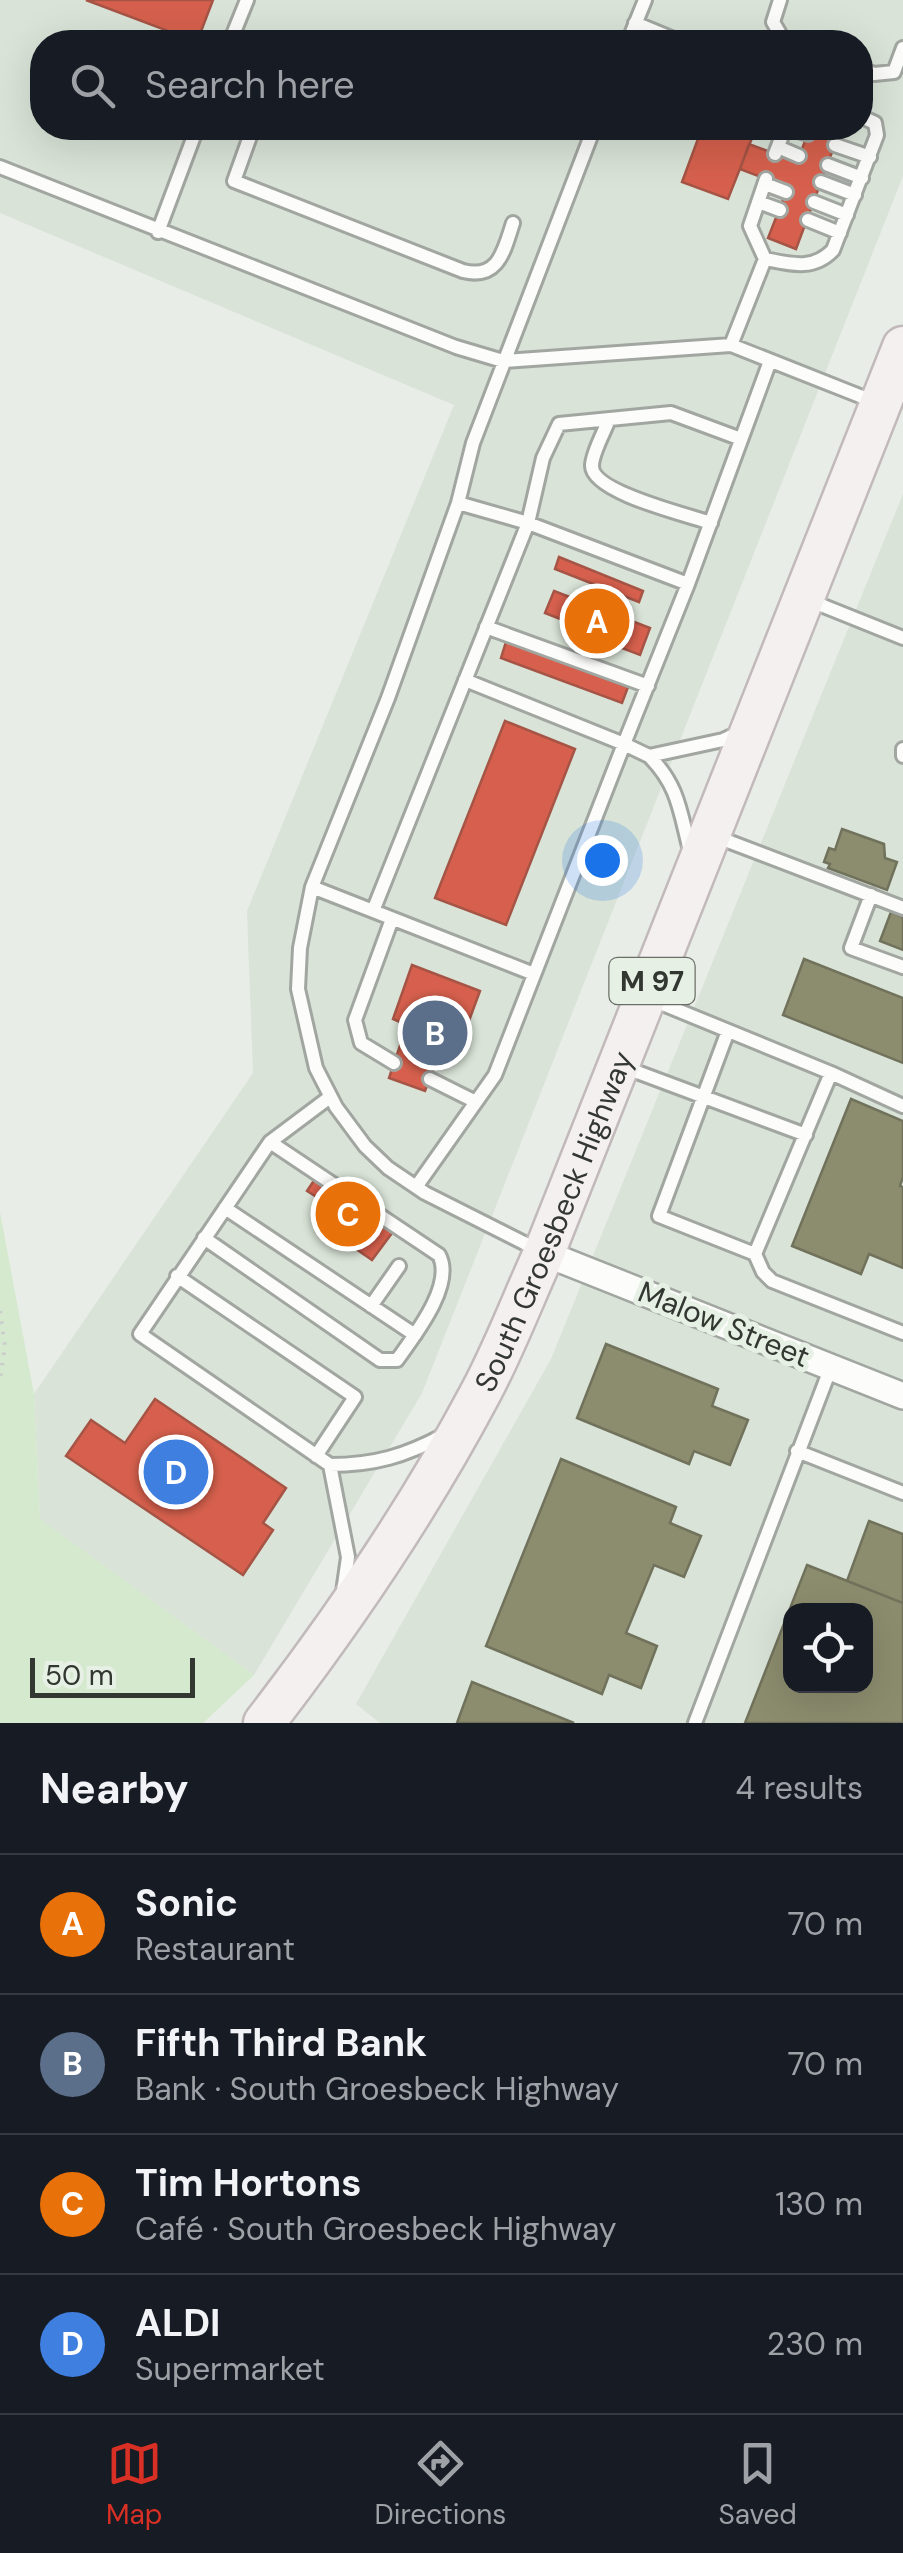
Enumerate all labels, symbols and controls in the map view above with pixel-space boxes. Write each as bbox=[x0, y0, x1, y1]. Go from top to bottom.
search box bbox=[30, 30, 873, 140]
icon: search bbox=[65, 58, 120, 113]
text: Search here bbox=[145, 60, 355, 110]
pin: A bbox=[564, 584, 630, 658]
your location bbox=[577, 835, 628, 886]
road number: M 97 bbox=[610, 958, 694, 1004]
pin: B bbox=[402, 996, 468, 1070]
street label: South Groesbeck Highway bbox=[465, 1045, 642, 1398]
pin: C bbox=[316, 1176, 380, 1252]
street label: Malow Street bbox=[633, 1272, 815, 1376]
pin: D bbox=[144, 1434, 208, 1510]
map controls bbox=[783, 1603, 873, 1693]
button: locate bbox=[783, 1603, 873, 1693]
scale bar bbox=[30, 1653, 195, 1698]
text: 50 m bbox=[45, 1657, 114, 1694]
text: Nearby bbox=[40, 1761, 189, 1816]
text: 4 results bbox=[736, 1767, 863, 1809]
text: Sonic bbox=[135, 1878, 238, 1928]
text: A bbox=[61, 1903, 84, 1945]
text: 70 m bbox=[787, 1903, 863, 1945]
text: Restaurant bbox=[135, 1928, 295, 1970]
text: Fifth Third Bank bbox=[135, 2018, 427, 2068]
text: B bbox=[62, 2043, 83, 2085]
text: 70 m bbox=[787, 2043, 863, 2085]
text: Bank · South Groesbeck Highway bbox=[135, 2068, 619, 2110]
text: Tim Hortons bbox=[135, 2158, 361, 2208]
text: C bbox=[61, 2183, 84, 2225]
text: 130 m bbox=[775, 2183, 863, 2225]
text: Café · South Groesbeck Highway bbox=[135, 2208, 617, 2250]
text: ALDI bbox=[135, 2298, 220, 2348]
text: D bbox=[61, 2323, 84, 2365]
text: 230 m bbox=[767, 2323, 863, 2365]
text: Supermarket bbox=[135, 2348, 325, 2390]
tab: Map bbox=[106, 2436, 162, 2533]
tab: Directions bbox=[375, 2436, 506, 2533]
tab: Saved bbox=[718, 2436, 797, 2533]

